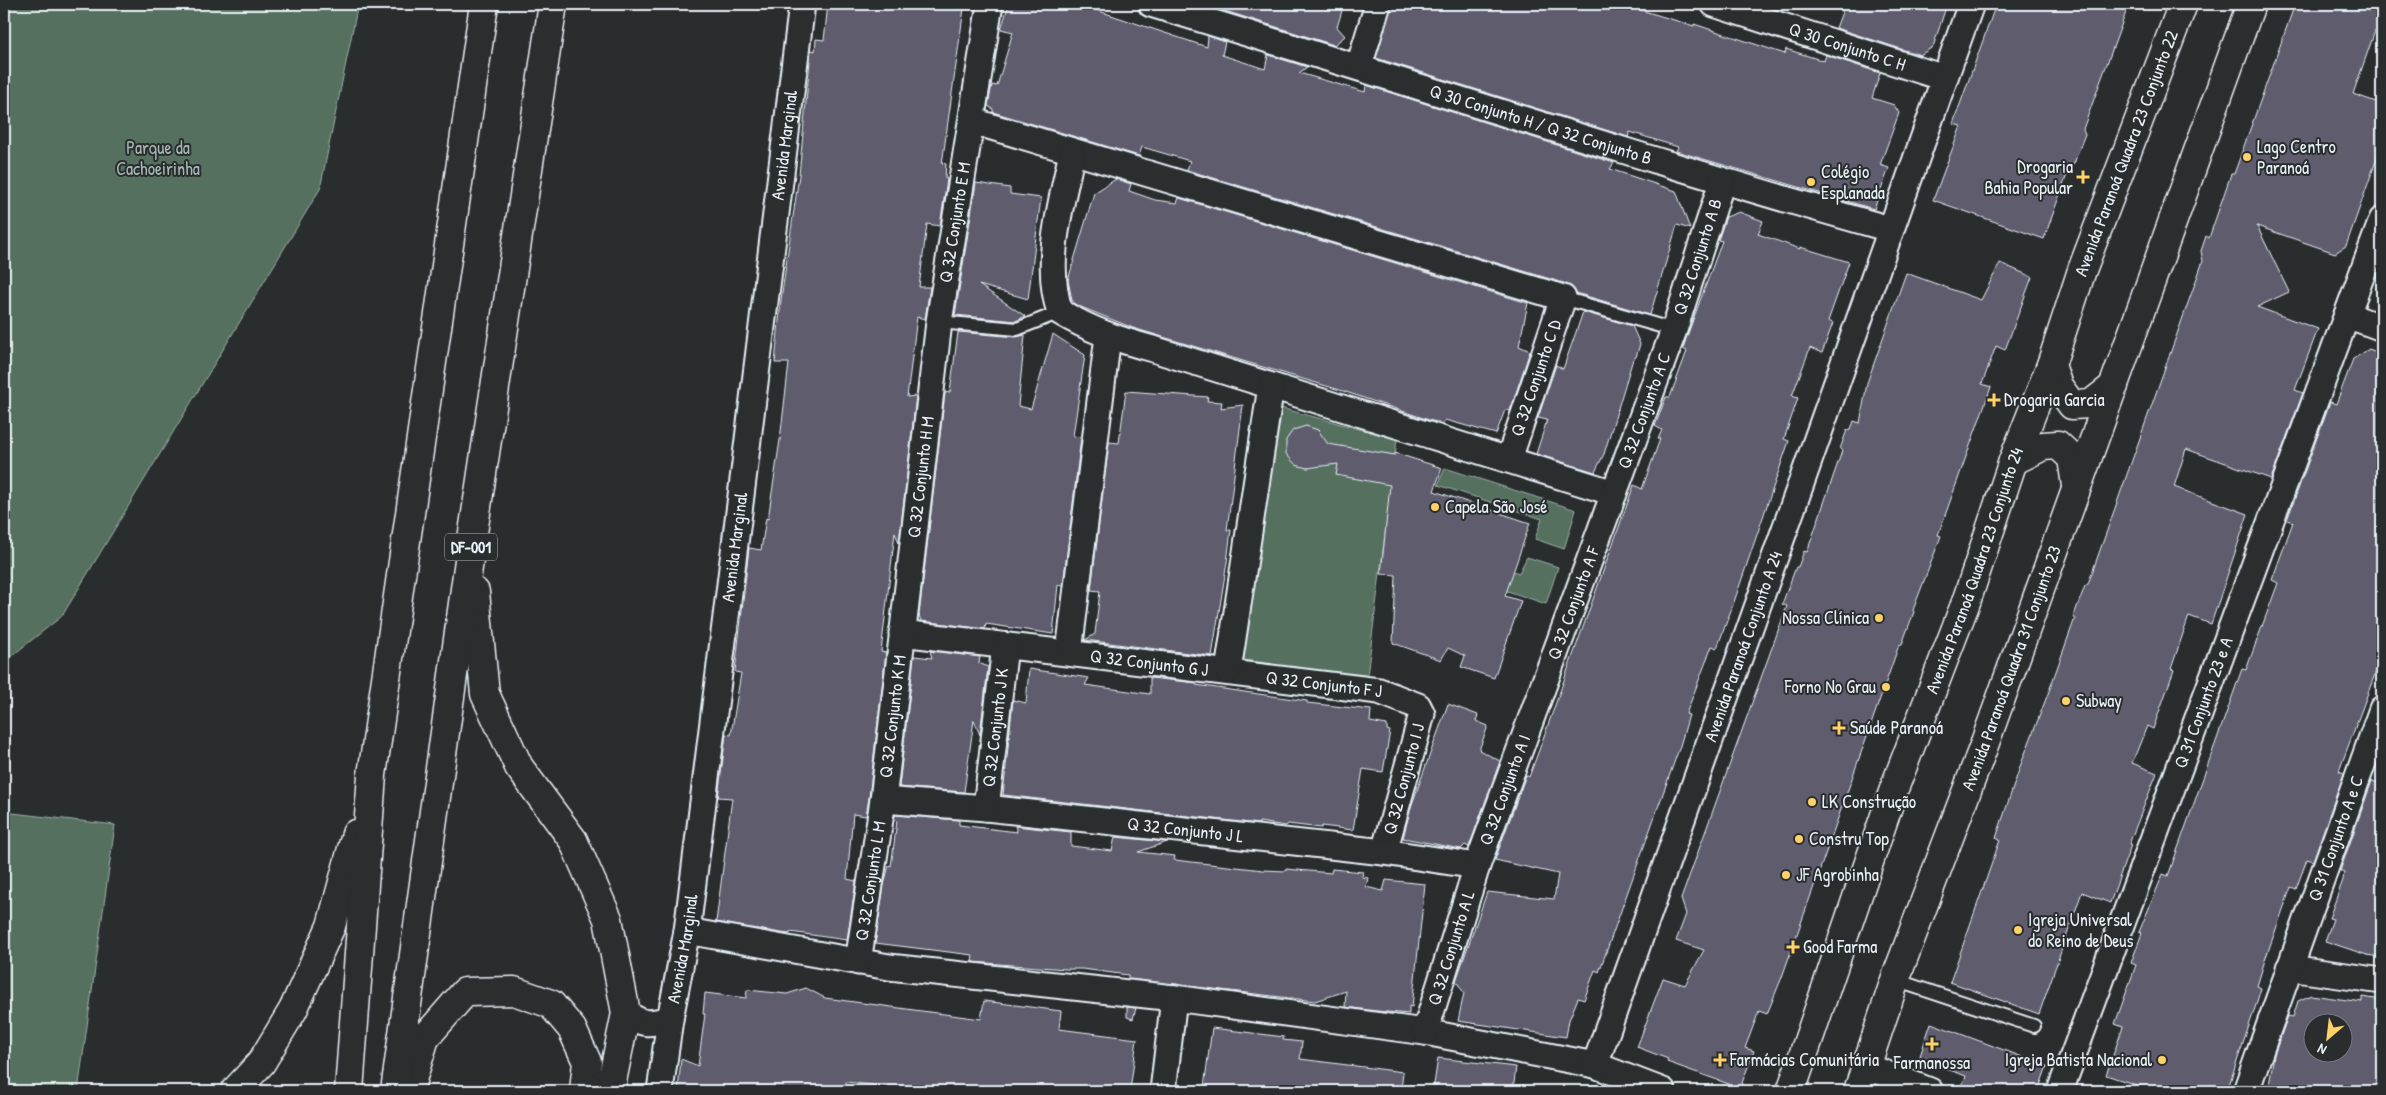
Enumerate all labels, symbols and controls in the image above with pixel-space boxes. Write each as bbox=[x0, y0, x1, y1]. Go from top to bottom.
street label: Q 30 Conjunto C H bbox=[1786, 16, 1909, 77]
street label: Avenida Paranoá Quadra 23 Conjunto 22 bbox=[2068, 26, 2184, 279]
street label: Q 30 Conjunto H / Q 32 Conjunto B bbox=[1427, 78, 1655, 170]
street label: Avenida Marginal bbox=[765, 89, 803, 202]
place label: Lago Centro Paranoá bbox=[2257, 134, 2336, 180]
park label: Parque da Cachoeirinha bbox=[116, 135, 200, 181]
marker: Lago Centro Paranoá bbox=[2241, 151, 2253, 163]
place label: Drogaria Bahia Popular bbox=[1984, 154, 2073, 200]
place label: Colégio Esplanada bbox=[1821, 159, 1885, 205]
street label: Q 32 Conjunto E M bbox=[932, 160, 976, 285]
marker: Drogaria Bahia Popular bbox=[2077, 171, 2089, 183]
marker: Colégio Esplanada bbox=[1805, 176, 1817, 188]
street label: Q 32 Conjunto A B bbox=[1667, 195, 1728, 318]
street label: Q 32 Conjunto C D bbox=[1504, 316, 1567, 439]
street label: Q 32 Conjunto A C bbox=[1611, 349, 1677, 472]
place label: Drogaria Garcia bbox=[2004, 387, 2105, 412]
marker: Drogaria Garcia bbox=[1988, 394, 2000, 406]
street label: Q 32 Conjunto H M bbox=[901, 415, 940, 539]
street label: Avenida Paranoá Quadra 23 Conjunto 24 bbox=[1919, 443, 2029, 697]
street label: Avenida Marginal bbox=[715, 491, 753, 604]
place label: Capela São José bbox=[1445, 494, 1548, 519]
marker: Capela São José bbox=[1429, 501, 1441, 513]
road number: DF-001 bbox=[445, 534, 497, 560]
street label: Q 32 Conjunto A F bbox=[1541, 542, 1606, 663]
street label: Avenida Paranoá Quadra 31 Conjunto 23 bbox=[1955, 542, 2067, 794]
street label: Avenida Paranoá Conjunto A 24 bbox=[1698, 547, 1788, 745]
place label: Nossa Clínica bbox=[1782, 605, 1869, 630]
marker: Nossa Clínica bbox=[1873, 612, 1885, 624]
street label: Q 31 Conjunto 23 e A bbox=[2167, 633, 2239, 772]
street label: Q 32 Conjunto G J bbox=[1089, 643, 1210, 682]
street label: Q 32 Conjunto K M bbox=[873, 654, 912, 779]
street label: Q 32 Conjunto F J bbox=[1265, 664, 1384, 703]
street label: Q 32 Conjunto J K bbox=[976, 666, 1014, 788]
place label: Forno No Grau bbox=[1784, 674, 1876, 699]
marker: Forno No Grau bbox=[1880, 681, 1892, 693]
place label: Subway bbox=[2076, 688, 2122, 713]
marker: Subway bbox=[2060, 695, 2072, 707]
place label: Saúde Paranoá bbox=[1850, 715, 1943, 740]
street label: Q 32 Conjunto I J bbox=[1377, 720, 1430, 837]
marker: Saúde Paranoá bbox=[1832, 721, 1846, 735]
street label: Q 32 Conjunto A I bbox=[1473, 731, 1536, 849]
street label: Q 31 Conjunto A e C bbox=[2302, 772, 2369, 904]
place label: LK Construção bbox=[1822, 789, 1916, 814]
marker: LK Construção bbox=[1806, 796, 1818, 808]
street label: Q 32 Conjunto J L bbox=[1126, 811, 1245, 848]
street label: Q 32 Conjunto L M bbox=[848, 819, 892, 942]
place label: Constru Top bbox=[1809, 826, 1889, 851]
marker: Constru Top bbox=[1793, 833, 1805, 845]
place label: JF Agrobinha bbox=[1796, 862, 1879, 887]
marker: JF Agrobinha bbox=[1780, 869, 1792, 881]
street label: Q 32 Conjunto A L bbox=[1421, 887, 1481, 1008]
street label: Avenida Marginal bbox=[660, 893, 703, 1005]
place label: Igreja Universal do Reino de Deus bbox=[2028, 907, 2134, 953]
marker: Igreja Universal do Reino de Deus bbox=[2012, 924, 2024, 936]
place label: Good Farma bbox=[1803, 934, 1877, 959]
marker: Good Farma bbox=[1787, 941, 1799, 953]
north arrow bbox=[2304, 1012, 2354, 1062]
marker: Farmanossa bbox=[1926, 1038, 1938, 1050]
text: N bbox=[2313, 1040, 2329, 1060]
place label: Farmácias Comunitária bbox=[1729, 1047, 1879, 1072]
place label: Igreja Batista Nacional bbox=[2005, 1047, 2152, 1072]
place label: Farmanossa bbox=[1893, 1050, 1970, 1075]
marker: Farmácias Comunitária bbox=[1714, 1054, 1726, 1066]
marker: Igreja Batista Nacional bbox=[2156, 1054, 2168, 1066]

